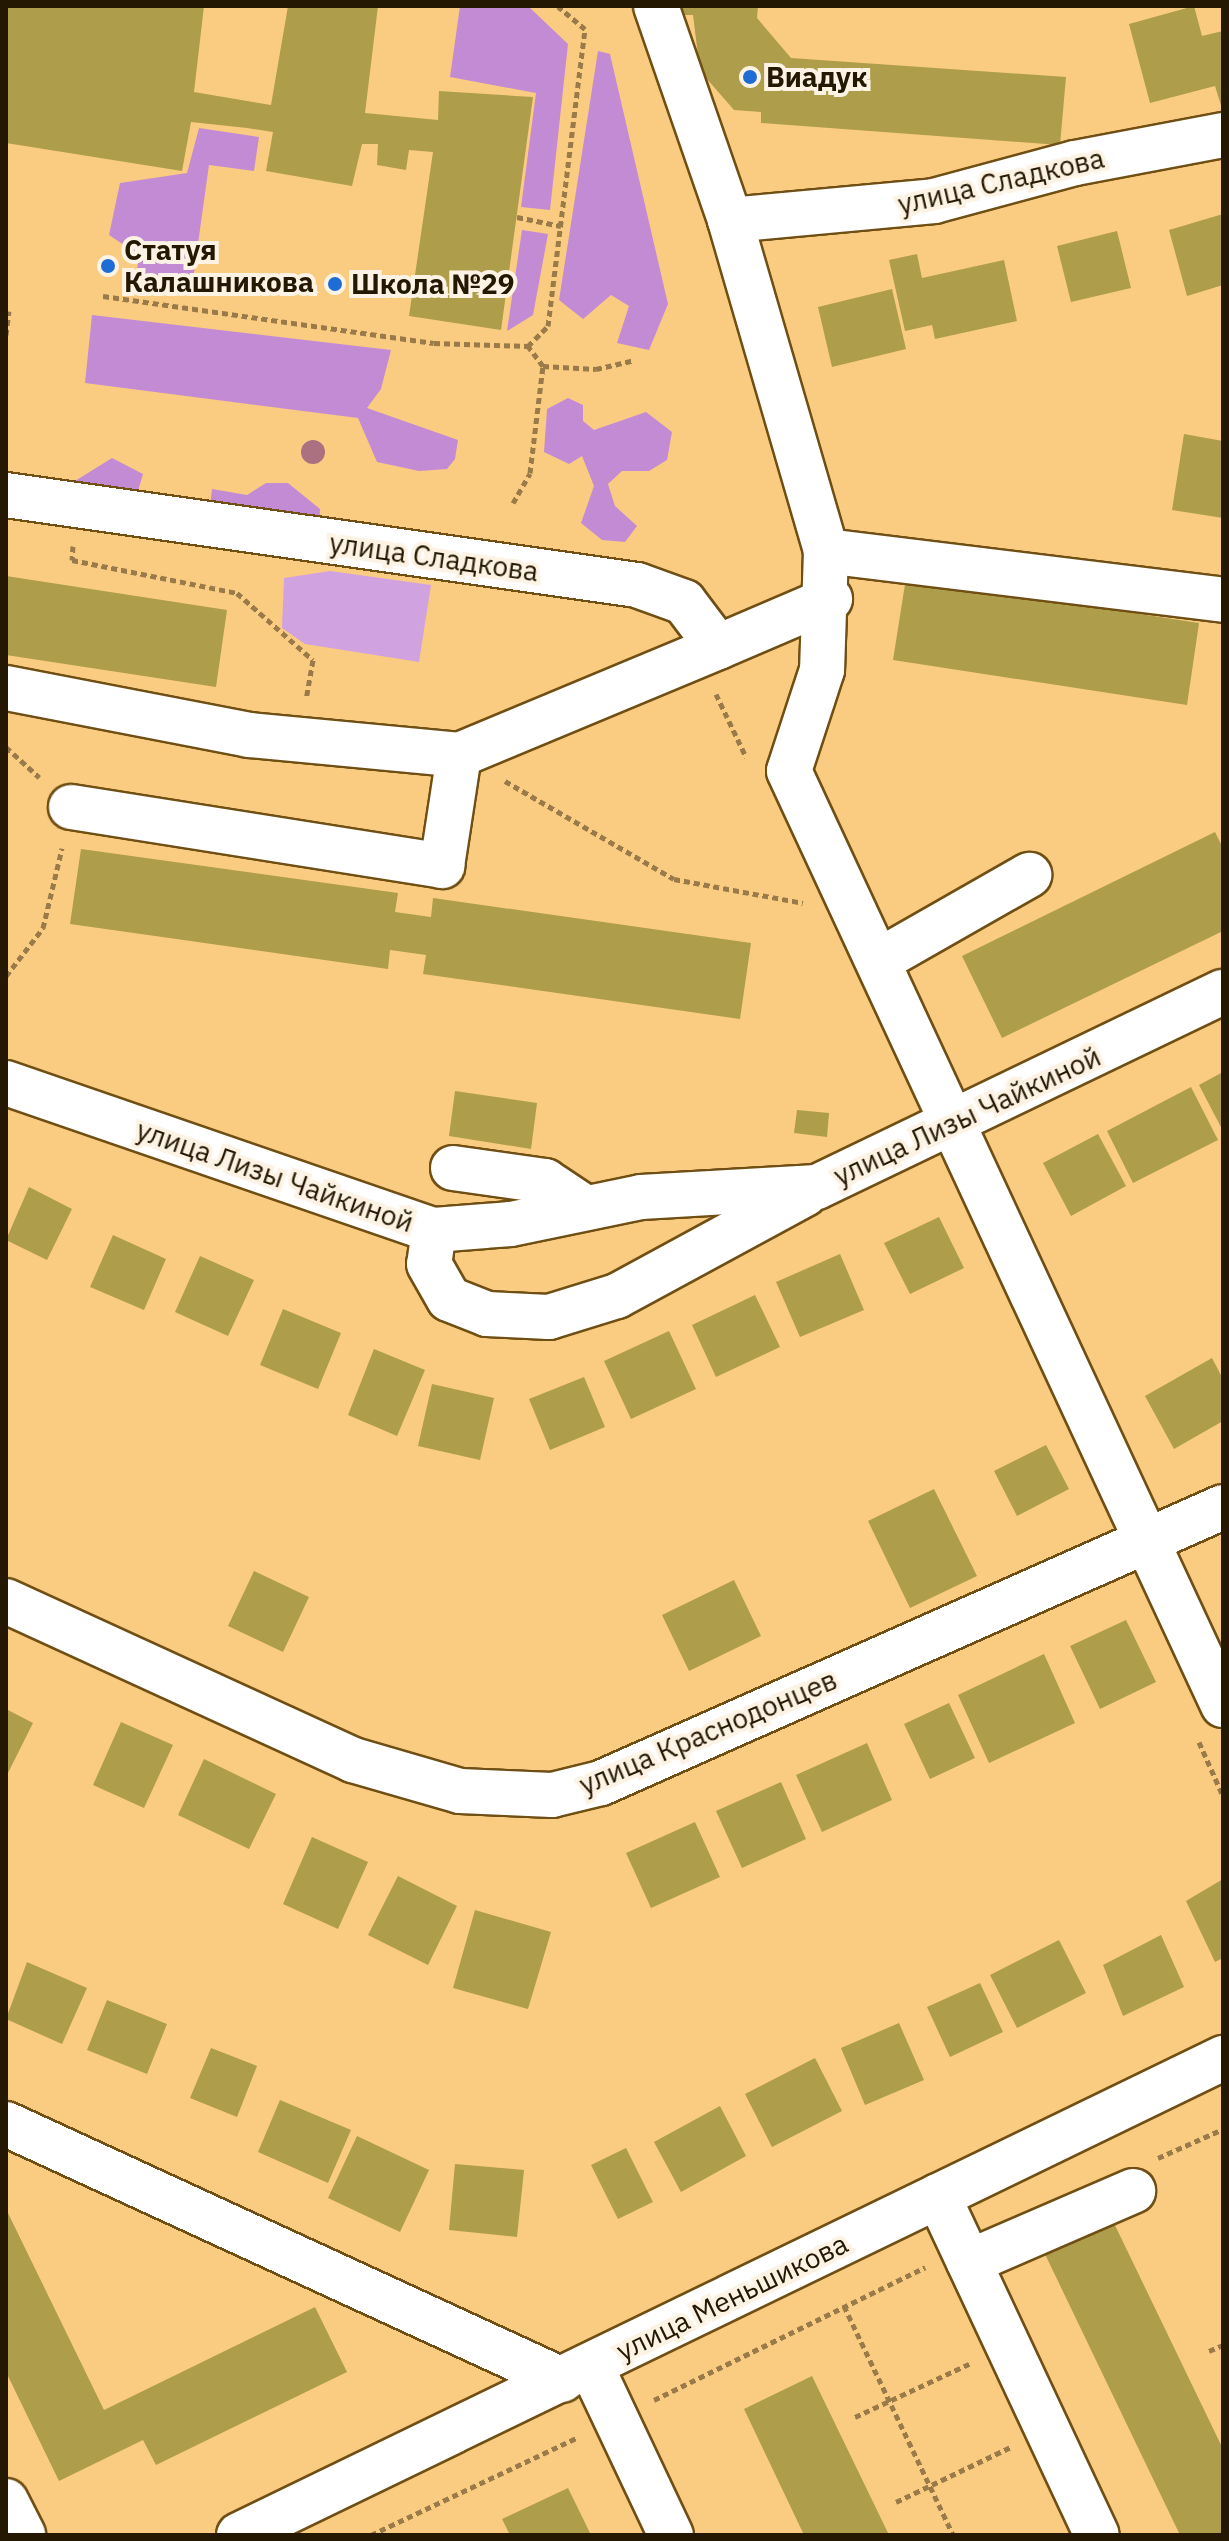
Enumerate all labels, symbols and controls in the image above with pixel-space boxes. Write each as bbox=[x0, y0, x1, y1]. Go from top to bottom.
place label: Виадук bbox=[766, 60, 868, 94]
marker: Виадук bbox=[741, 68, 759, 86]
street label: улица Сладкова bbox=[895, 141, 1107, 221]
place label: Статуя Калашникова bbox=[124, 233, 314, 299]
marker: Статуя Калашникова bbox=[99, 257, 117, 275]
place label: Школа №29 bbox=[351, 267, 515, 301]
marker: Школа №29 bbox=[326, 275, 344, 293]
street label: улица Сладкова bbox=[327, 526, 541, 588]
street label: улица Лизы Чайкиной bbox=[828, 1039, 1106, 1193]
street label: улица Лизы Чайкиной bbox=[132, 1113, 418, 1239]
street label: улица Краснодонцев bbox=[574, 1662, 842, 1802]
street label: улица Меньшикова bbox=[611, 2226, 853, 2368]

